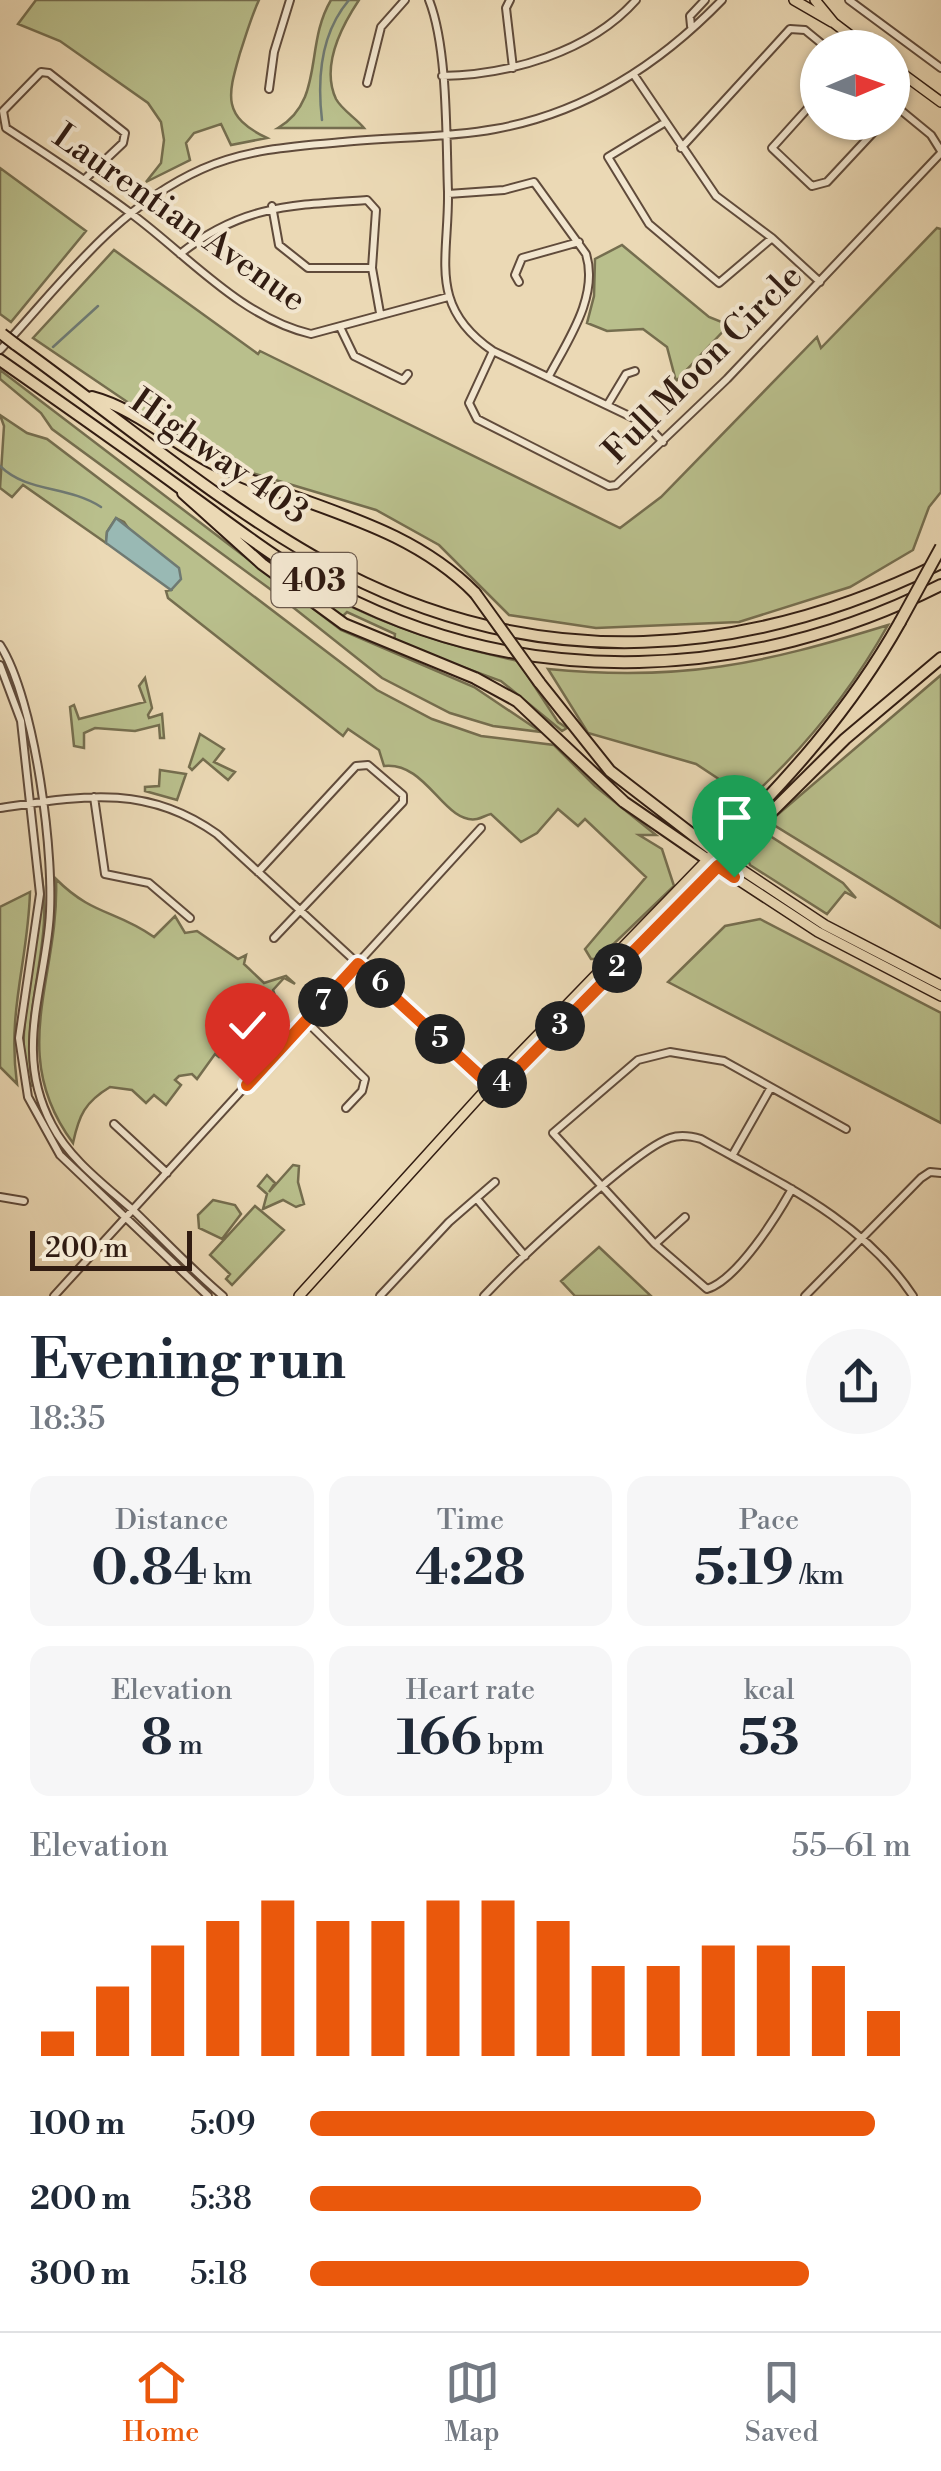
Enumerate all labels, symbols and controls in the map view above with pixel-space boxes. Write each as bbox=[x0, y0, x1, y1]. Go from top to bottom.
north arrow bbox=[800, 30, 910, 140]
map controls bbox=[800, 30, 910, 140]
street label: Laurentian Avenue bbox=[44, 115, 314, 322]
street label: Full Moon Circle bbox=[594, 255, 812, 473]
street label: Highway 403 bbox=[122, 380, 317, 534]
road number: 403 bbox=[272, 553, 356, 607]
pin bbox=[692, 775, 777, 878]
icon: arrive bbox=[707, 790, 762, 845]
pin: 2 bbox=[592, 943, 642, 993]
text: 2 bbox=[608, 950, 626, 985]
pin: 6 bbox=[355, 958, 405, 1008]
text: 6 bbox=[371, 965, 389, 1000]
pin: 7 bbox=[298, 977, 348, 1027]
pin bbox=[205, 983, 290, 1086]
text: 7 bbox=[315, 984, 331, 1019]
icon: check bbox=[220, 998, 275, 1053]
pin: 3 bbox=[535, 1001, 585, 1051]
text: 3 bbox=[552, 1008, 568, 1043]
pin: 5 bbox=[415, 1014, 465, 1064]
text: 5 bbox=[431, 1021, 449, 1056]
pin: 4 bbox=[477, 1058, 527, 1108]
text: 4 bbox=[493, 1065, 511, 1100]
scale bar bbox=[30, 1226, 192, 1270]
text: 200 m bbox=[45, 1231, 128, 1266]
text: Evening run bbox=[30, 1327, 346, 1396]
button: share bbox=[806, 1329, 911, 1434]
text: 18:35 bbox=[30, 1399, 105, 1439]
text: Distance bbox=[115, 1503, 228, 1538]
text: Time bbox=[437, 1503, 504, 1538]
text: Pace bbox=[739, 1503, 799, 1538]
text: 0.84 bbox=[91, 1538, 207, 1600]
text: 4:28 bbox=[415, 1538, 526, 1600]
text: 5:19 bbox=[694, 1538, 794, 1600]
text: km bbox=[207, 1558, 252, 1593]
text: /km bbox=[794, 1558, 844, 1593]
text: Elevation bbox=[111, 1673, 232, 1708]
text: Heart rate bbox=[406, 1673, 535, 1708]
text: kcal bbox=[744, 1673, 795, 1708]
text: 8 bbox=[141, 1708, 173, 1770]
text: 166 bbox=[397, 1708, 482, 1770]
text: 53 bbox=[739, 1708, 800, 1770]
text: m bbox=[173, 1728, 203, 1763]
text: bpm bbox=[482, 1728, 544, 1763]
text: Elevation bbox=[30, 1826, 169, 1866]
text: 55–61 m bbox=[792, 1826, 911, 1866]
text: 100 m bbox=[30, 2104, 125, 2144]
text: 5:09 bbox=[190, 2104, 255, 2144]
text: 200 m bbox=[30, 2179, 131, 2219]
text: 5:38 bbox=[190, 2179, 252, 2219]
text: 300 m bbox=[30, 2254, 130, 2294]
text: 5:18 bbox=[190, 2254, 248, 2294]
tab: Home bbox=[123, 2355, 199, 2450]
tab: Map bbox=[445, 2355, 500, 2450]
tab: Saved bbox=[745, 2355, 818, 2450]

